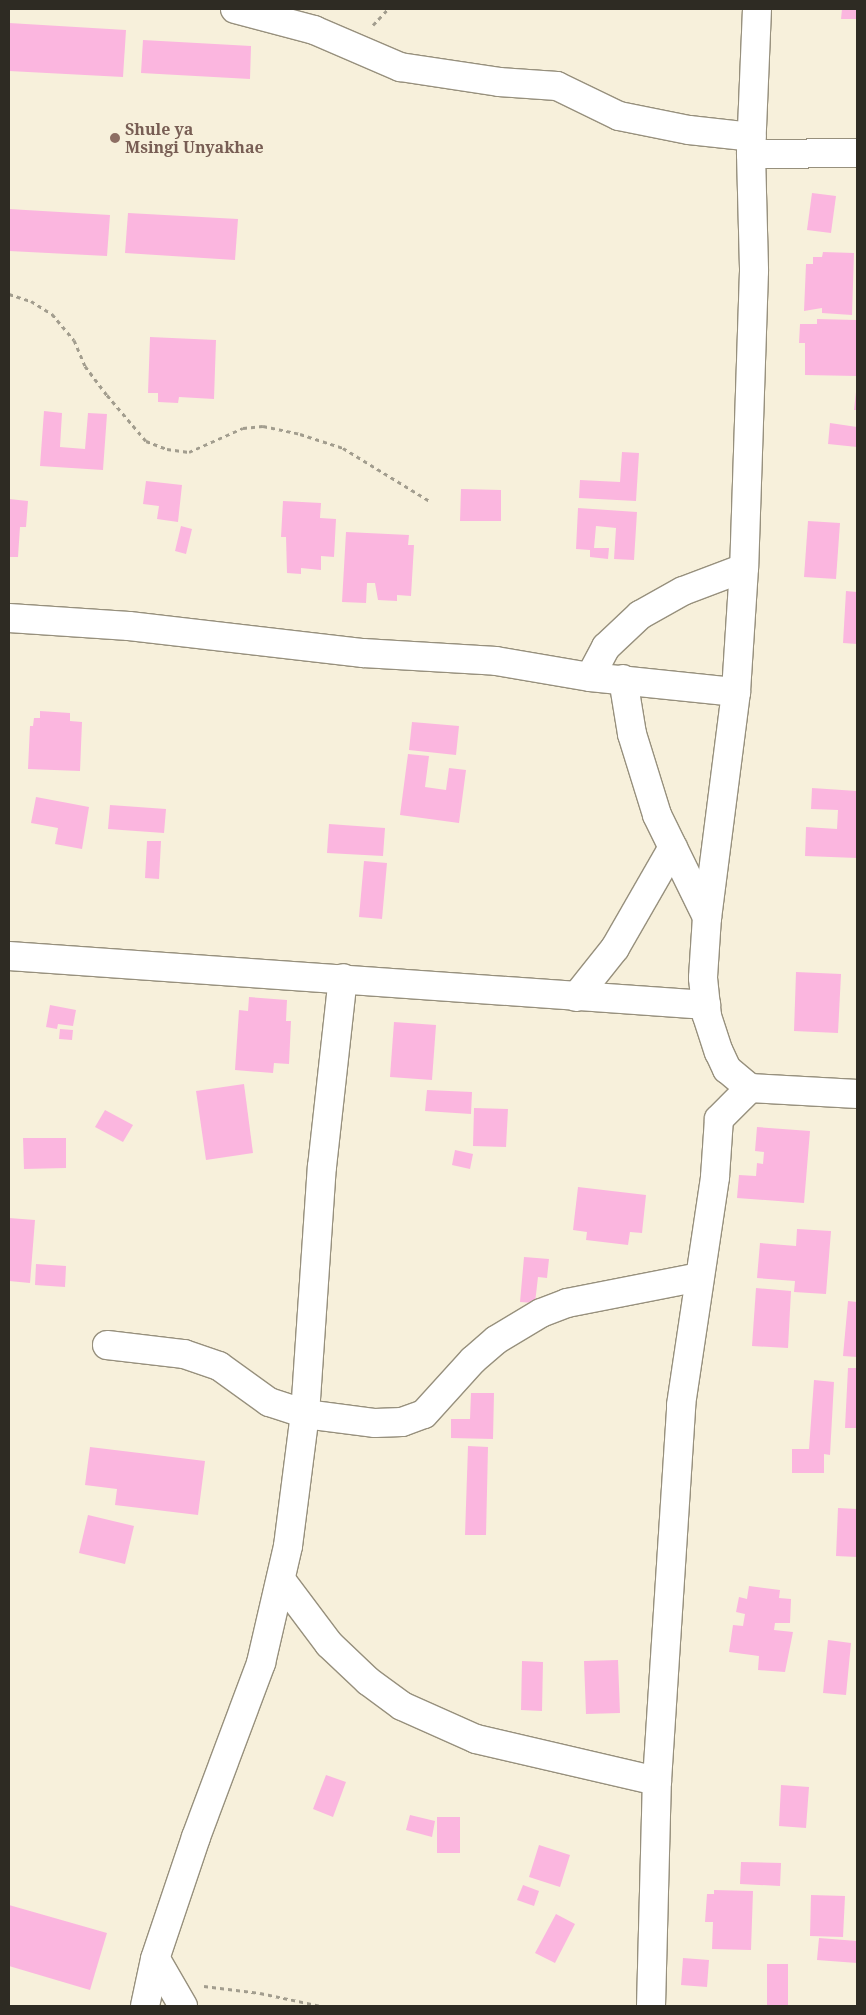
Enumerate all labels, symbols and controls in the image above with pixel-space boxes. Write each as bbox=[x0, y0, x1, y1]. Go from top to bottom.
place label: Shule ya Msingi Unyakhae bbox=[125, 119, 264, 157]
marker: Shule ya Msingi Unyakhae bbox=[109, 132, 121, 144]

